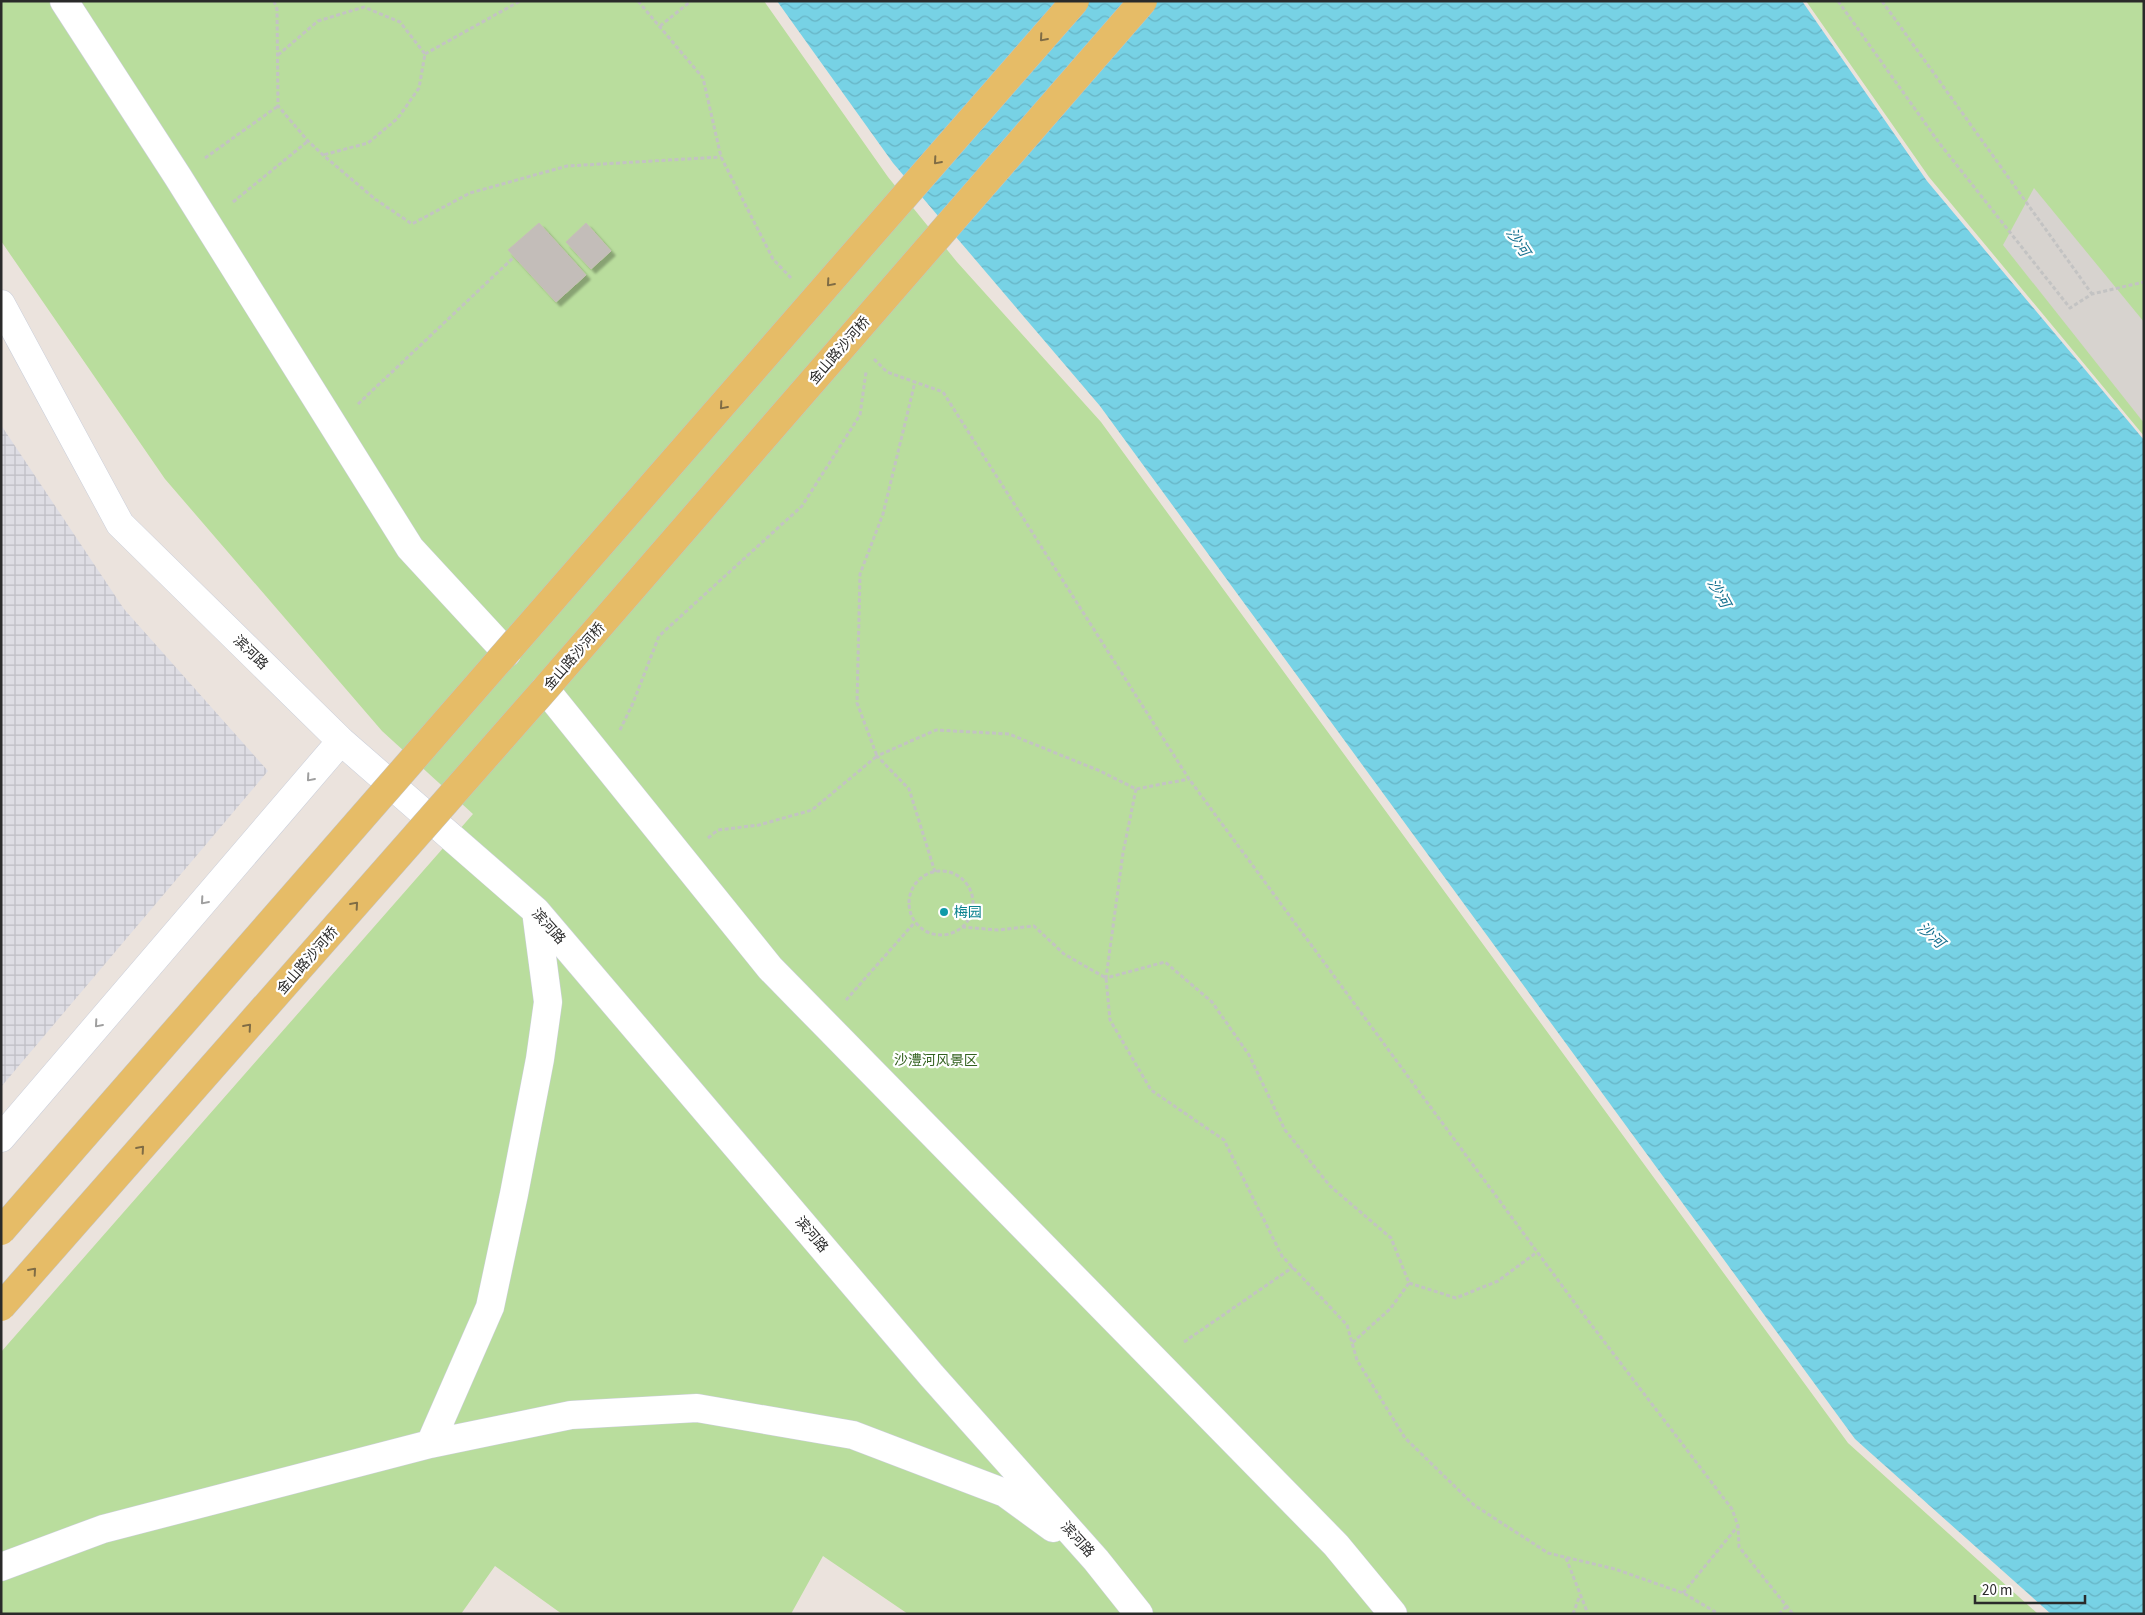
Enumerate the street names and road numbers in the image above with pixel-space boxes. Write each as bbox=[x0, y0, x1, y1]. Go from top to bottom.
street label: 金山路沙河桥 bbox=[805, 312, 875, 389]
street label: 金山路沙河桥 bbox=[540, 618, 610, 695]
street label: 滨河路 bbox=[228, 631, 272, 675]
street label: 滨河路 bbox=[527, 904, 570, 949]
street label: 金山路沙河桥 bbox=[273, 922, 343, 999]
street label: 滨河路 bbox=[790, 1212, 832, 1257]
street label: 滨河路 bbox=[1056, 1517, 1099, 1562]

